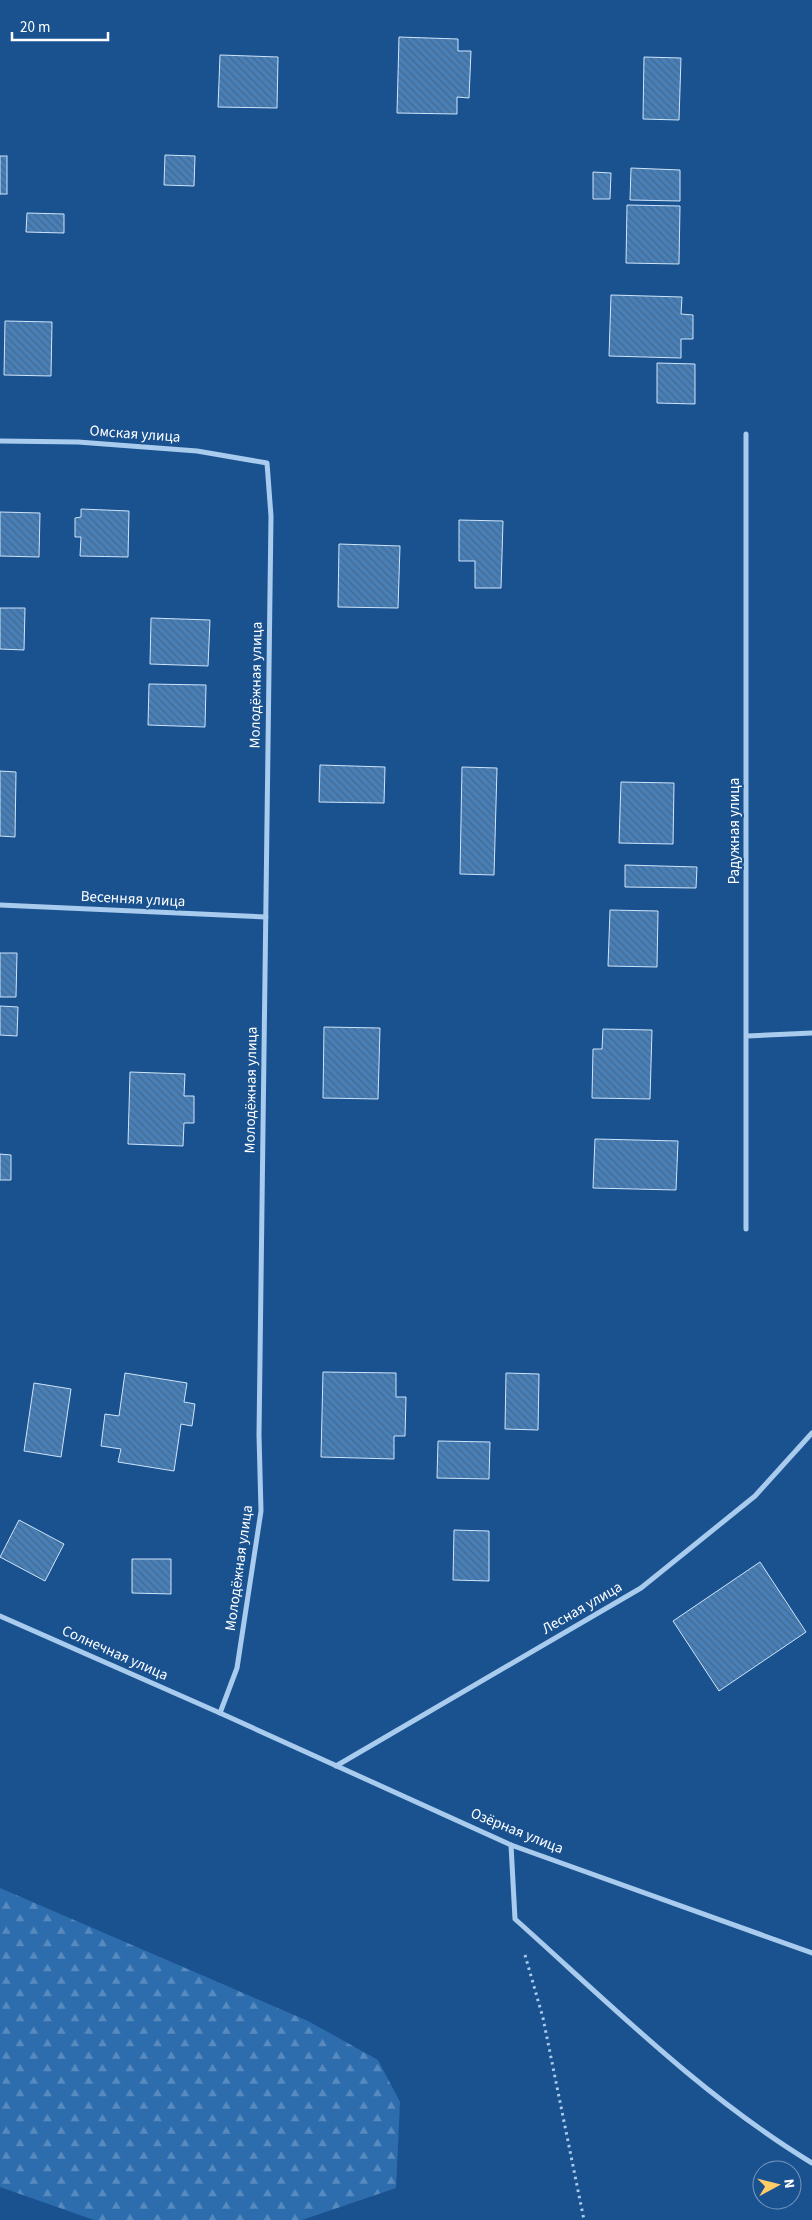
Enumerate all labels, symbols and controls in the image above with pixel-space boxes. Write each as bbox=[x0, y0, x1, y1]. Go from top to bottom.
scale bar bbox=[12, 10, 109, 42]
text: 20 m bbox=[20, 17, 50, 38]
street label: Омская улица bbox=[89, 420, 181, 448]
street label: Молодёжная улица bbox=[244, 621, 268, 749]
street label: Радужная улица bbox=[724, 778, 745, 884]
street label: Весенняя улица bbox=[80, 886, 186, 912]
street label: Молодёжная улица bbox=[239, 1026, 263, 1154]
street label: Молодёжная улица bbox=[220, 1504, 258, 1632]
street label: Лесная улица bbox=[538, 1576, 626, 1640]
street label: Солнечная улица bbox=[59, 1620, 171, 1686]
street label: Озёрная улица bbox=[467, 1803, 567, 1859]
north arrow bbox=[752, 2160, 802, 2210]
text: N bbox=[778, 2178, 799, 2189]

